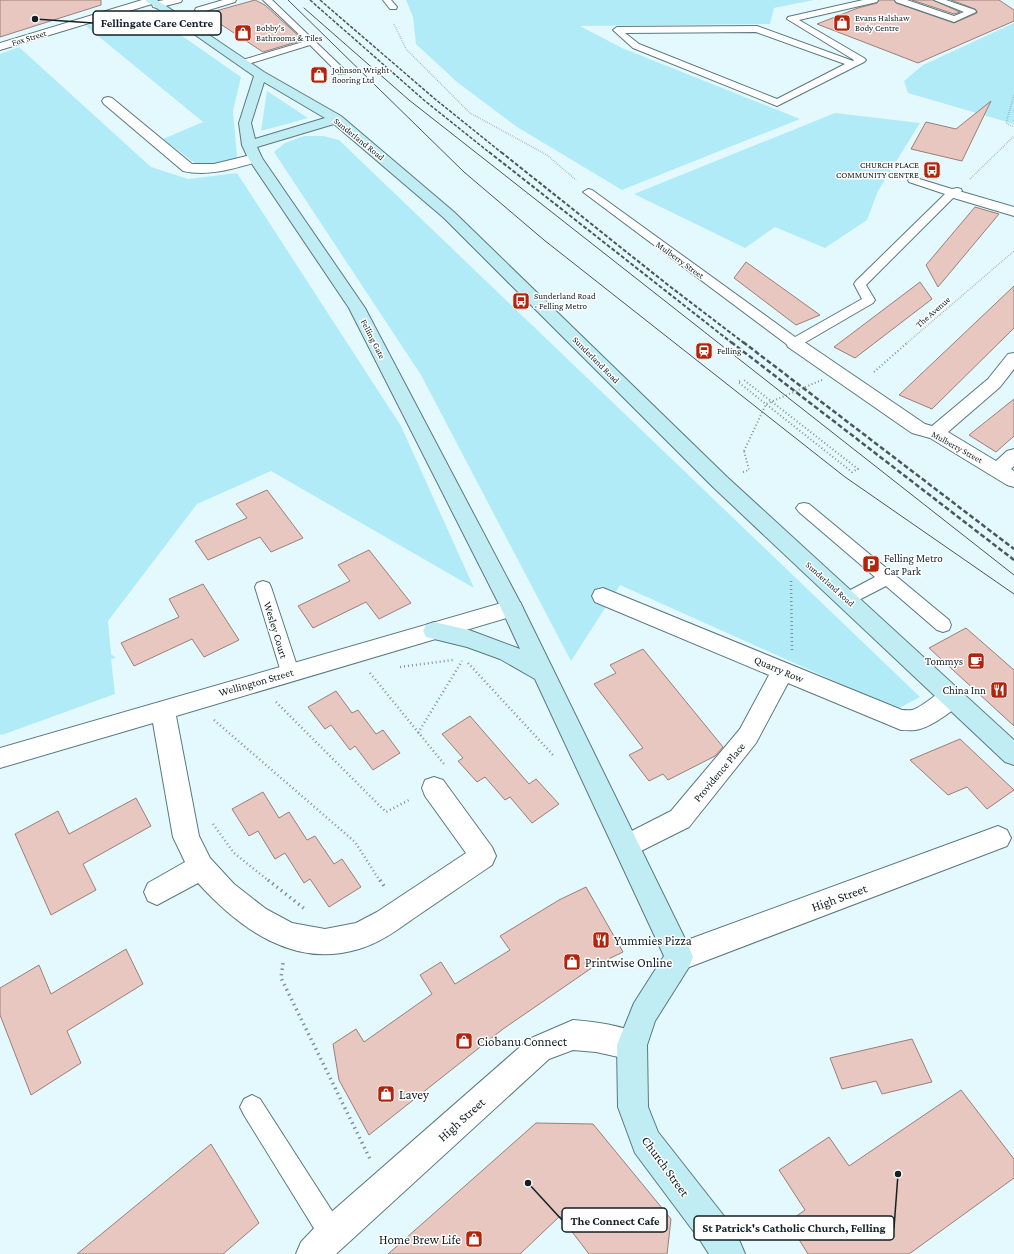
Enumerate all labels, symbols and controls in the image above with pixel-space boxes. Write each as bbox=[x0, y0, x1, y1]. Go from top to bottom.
callout: Fellingate Care Centre bbox=[93, 11, 221, 35]
shop icon: Evans Halshaw Body Centre bbox=[832, 13, 852, 33]
place label: Evans Halshaw Body Centre bbox=[855, 13, 910, 33]
text: Fellingate Care Centre bbox=[101, 16, 214, 30]
shop icon: Bobby's Bathrooms & Tiles bbox=[233, 23, 253, 43]
place label: Bobby's Bathrooms & Tiles bbox=[256, 23, 323, 43]
street label: Fox Street bbox=[11, 28, 48, 48]
shop icon: Johnson Wright flooring Ltd bbox=[309, 65, 329, 85]
place label: Johnson Wright flooring Ltd bbox=[331, 65, 390, 85]
street label: Sunderland Road bbox=[332, 116, 386, 162]
place label: CHURCH PLACE COMMUNITY CENTRE bbox=[836, 160, 919, 180]
bus stop icon: CHURCH PLACE COMMUNITY CENTRE bbox=[922, 160, 942, 180]
street label: Mulberry Street bbox=[654, 239, 707, 281]
bus stop icon: Sunderland Road - Felling Metro bbox=[511, 291, 531, 311]
place label: Sunderland Road - Felling Metro bbox=[534, 291, 596, 311]
street label: The Avenue bbox=[914, 294, 952, 330]
street label: Felling Gate bbox=[359, 318, 387, 360]
street label: Sunderland Road bbox=[571, 335, 622, 386]
station icon: Felling bbox=[694, 341, 714, 361]
place label: Felling bbox=[717, 346, 742, 356]
street label: Mulberry Street bbox=[930, 429, 985, 466]
place label: Felling Metro Car Park bbox=[884, 552, 943, 577]
parking icon: Felling Metro Car Park bbox=[861, 554, 881, 574]
street label: Sunderland Road bbox=[804, 560, 856, 609]
street label: Wesley Court bbox=[261, 600, 290, 661]
cafe icon: Tommys bbox=[966, 651, 986, 671]
street label: Quarry Row bbox=[752, 653, 806, 686]
place label: Tommys bbox=[925, 655, 963, 668]
street label: Wellington Street bbox=[217, 666, 295, 699]
restaurant icon: China Inn bbox=[989, 680, 1009, 700]
place label: China Inn bbox=[943, 684, 986, 696]
street label: Providence Place bbox=[691, 740, 747, 804]
street label: High Street bbox=[809, 880, 870, 914]
restaurant icon: Yummies Pizza bbox=[591, 930, 611, 950]
place label: Yummies Pizza bbox=[614, 933, 692, 948]
shop icon: Printwise Online bbox=[562, 952, 582, 972]
place label: Printwise Online bbox=[585, 955, 672, 970]
shop icon: Ciobanu Connect bbox=[454, 1031, 474, 1051]
place label: Ciobanu Connect bbox=[477, 1034, 568, 1049]
shop icon: Lavey bbox=[376, 1084, 396, 1104]
place label: Lavey bbox=[399, 1087, 430, 1102]
street label: High Street bbox=[435, 1094, 488, 1144]
street label: Church Street bbox=[639, 1133, 693, 1200]
callout: The Connect Cafe bbox=[562, 1208, 667, 1232]
text: The Connect Cafe bbox=[570, 1214, 660, 1228]
callout: St Patrick's Catholic Church, Felling bbox=[694, 1216, 894, 1240]
text: St Patrick's Catholic Church, Felling bbox=[702, 1221, 886, 1235]
shop icon: Home Brew Life bbox=[464, 1229, 484, 1249]
place label: Home Brew Life bbox=[379, 1232, 461, 1247]

